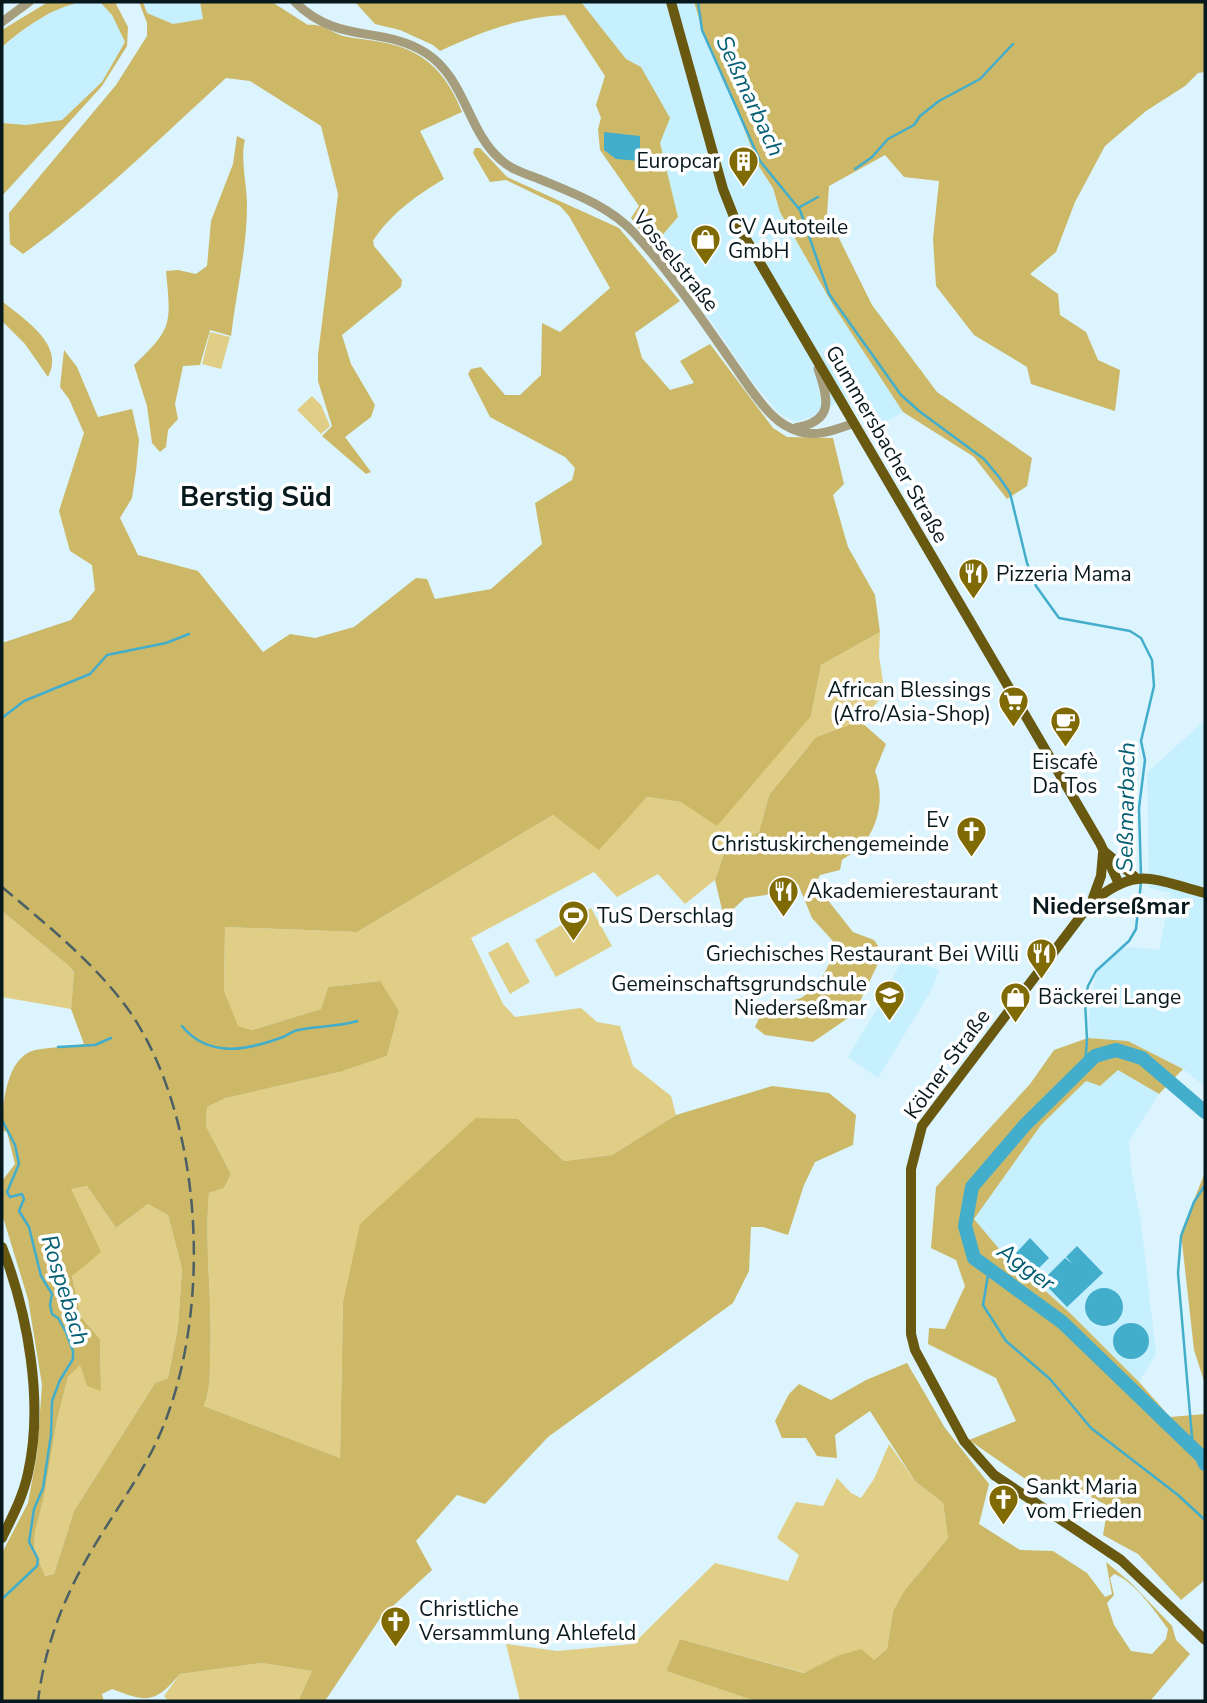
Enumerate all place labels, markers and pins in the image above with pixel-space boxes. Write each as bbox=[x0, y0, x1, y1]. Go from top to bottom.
building icon: Europcar bbox=[726, 144, 760, 188]
place label: Europcar bbox=[636, 147, 720, 175]
place label: CV Autoteile GmbH bbox=[728, 213, 848, 265]
shop icon: CV Autoteile GmbH bbox=[688, 222, 722, 266]
restaurant icon: Pizzeria Mama bbox=[956, 557, 990, 601]
place label: Pizzeria Mama bbox=[996, 560, 1132, 588]
place label: African Blessings (Afro/Asia-Shop) bbox=[827, 676, 991, 728]
supermarket icon: African Blessings (Afro/Asia-Shop) bbox=[997, 685, 1031, 729]
cafe icon: Eiscafè Da Tos bbox=[1048, 705, 1082, 749]
place label: Eiscafè Da Tos bbox=[1032, 748, 1098, 800]
place label: Ev Christuskirchengemeinde bbox=[711, 806, 949, 858]
church icon: Ev Christuskirchengemeinde bbox=[955, 815, 989, 859]
restaurant icon: Akademierestaurant bbox=[767, 874, 801, 918]
place label: Akademierestaurant bbox=[807, 877, 999, 905]
sports icon: TuS Derschlag bbox=[557, 899, 591, 943]
place label: TuS Derschlag bbox=[597, 902, 734, 930]
restaurant icon: Griechisches Restaurant Bei Willi bbox=[1025, 937, 1059, 981]
place label: Griechisches Restaurant Bei Willi bbox=[706, 940, 1019, 968]
place label: Gemeinschaftsgrundschule Niederseßmar bbox=[611, 970, 867, 1022]
school or university icon: Gemeinschaftsgrundschule Niederseßmar bbox=[873, 979, 907, 1023]
shop icon: Bäckerei Lange bbox=[998, 980, 1032, 1024]
place label: Bäckerei Lange bbox=[1038, 983, 1181, 1011]
place label: Sankt Maria vom Frieden bbox=[1026, 1473, 1142, 1525]
church icon: Sankt Maria vom Frieden bbox=[986, 1482, 1020, 1526]
place label: Christliche Versammlung Ahlefeld bbox=[418, 1595, 636, 1647]
church icon: Christliche Versammlung Ahlefeld bbox=[379, 1604, 413, 1648]

